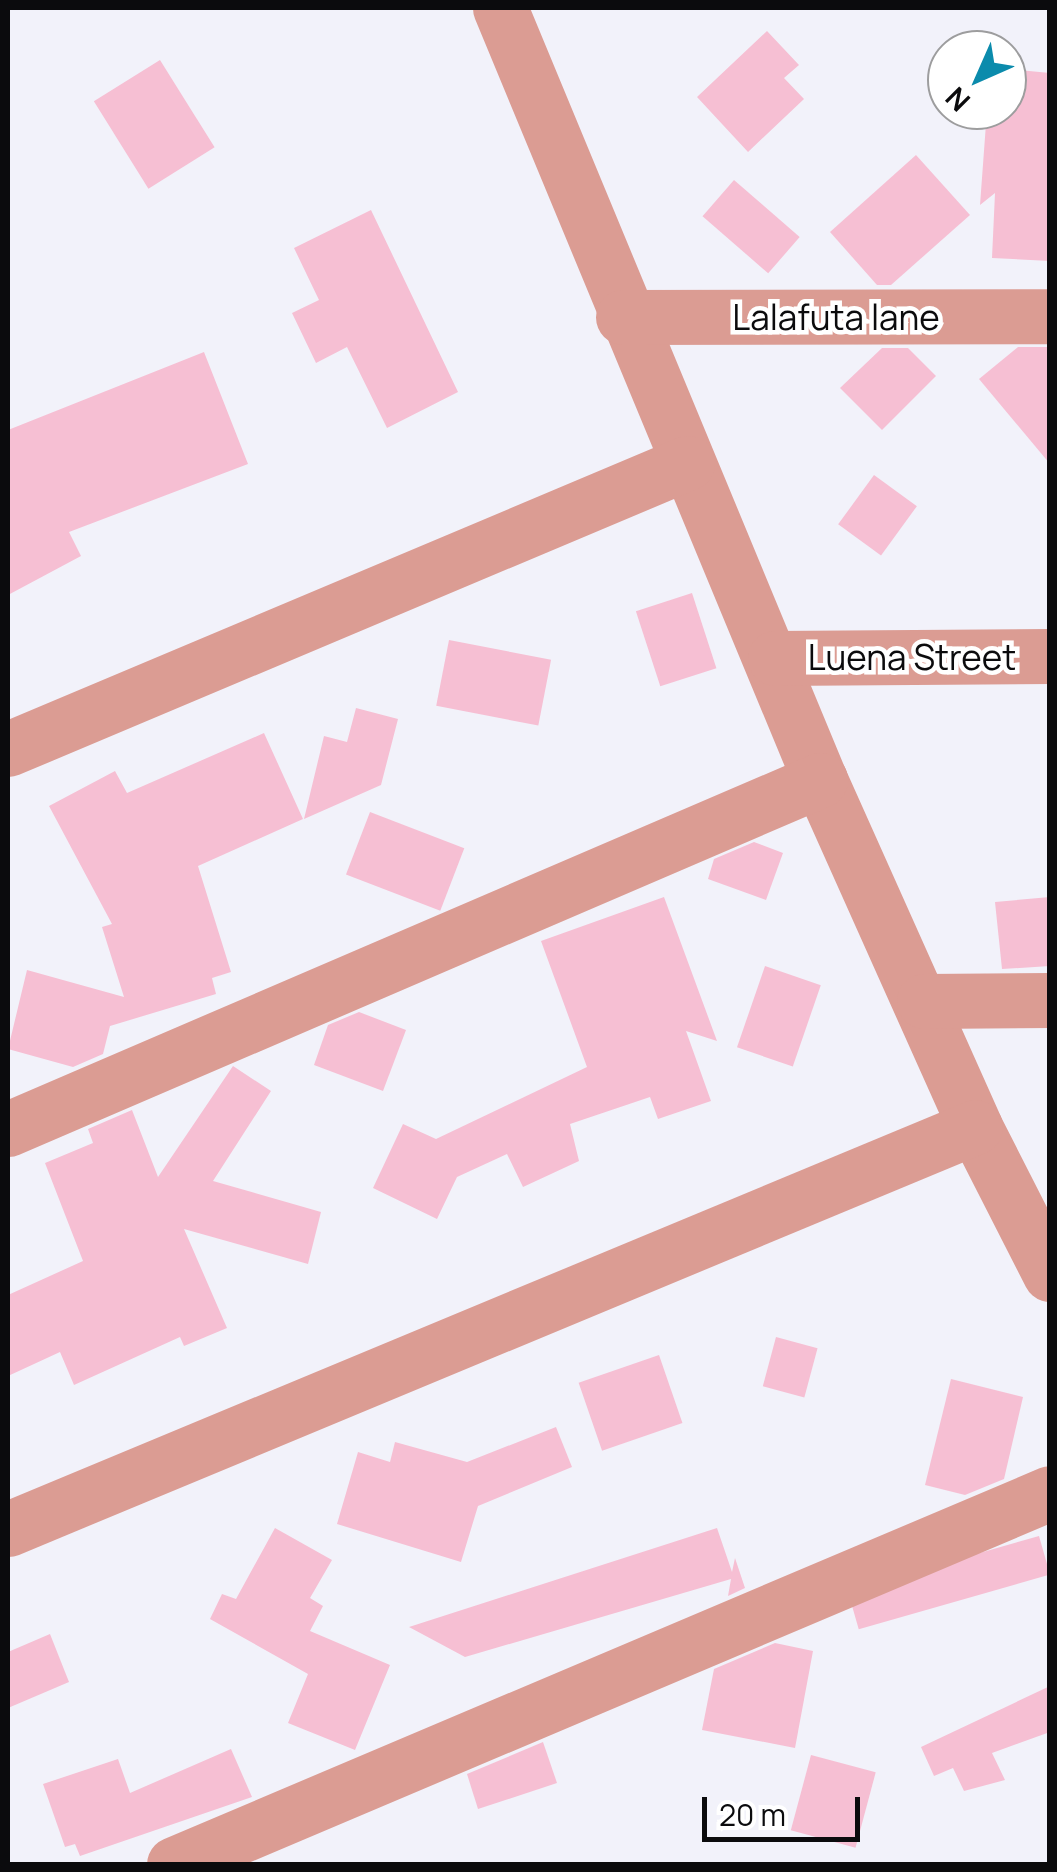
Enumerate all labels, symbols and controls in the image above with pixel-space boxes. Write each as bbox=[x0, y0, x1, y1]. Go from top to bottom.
north arrow bbox=[927, 30, 1027, 130]
text: N bbox=[937, 79, 978, 120]
street label: Lalafuta lane bbox=[732, 296, 940, 338]
street label: Luena Street bbox=[808, 636, 1016, 678]
scale bar bbox=[707, 1777, 864, 1839]
text: 20 m bbox=[719, 1794, 786, 1835]

